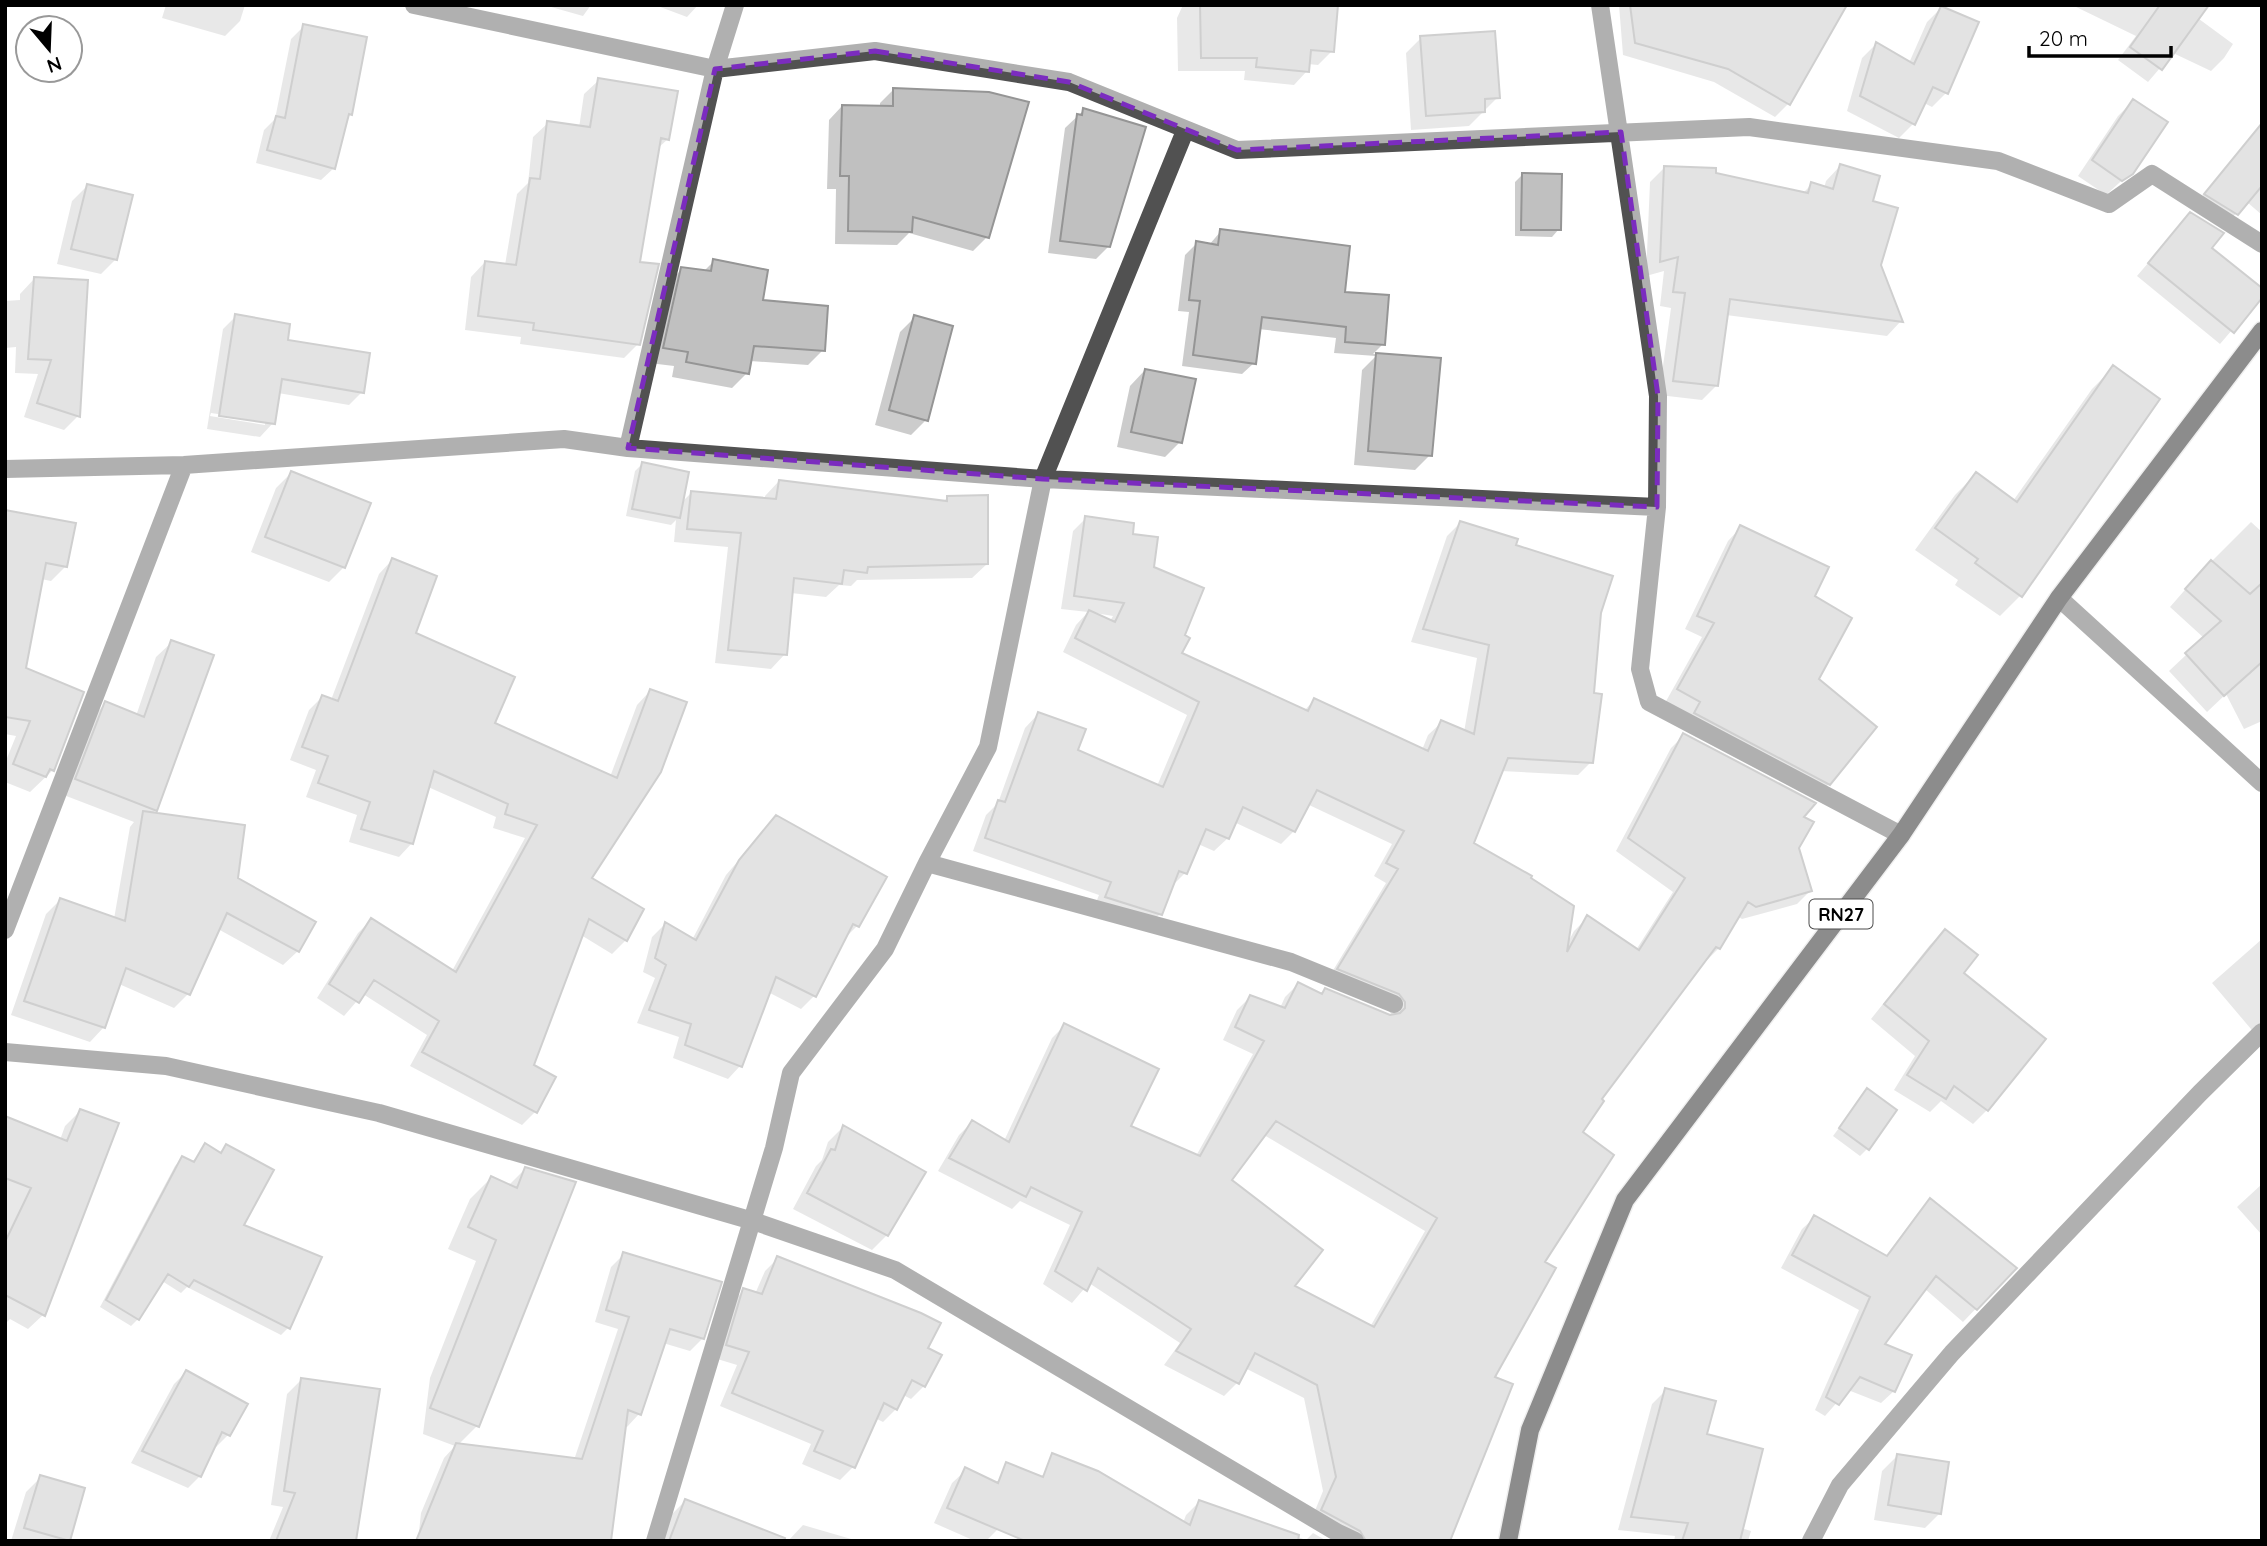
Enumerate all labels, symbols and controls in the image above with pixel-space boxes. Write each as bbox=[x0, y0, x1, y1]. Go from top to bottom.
north arrow bbox=[14, 14, 84, 84]
scale bar bbox=[2029, 14, 2171, 58]
text: 20 m bbox=[2039, 25, 2088, 51]
text: N bbox=[44, 51, 65, 79]
road number: RN27 bbox=[1810, 900, 1872, 929]

